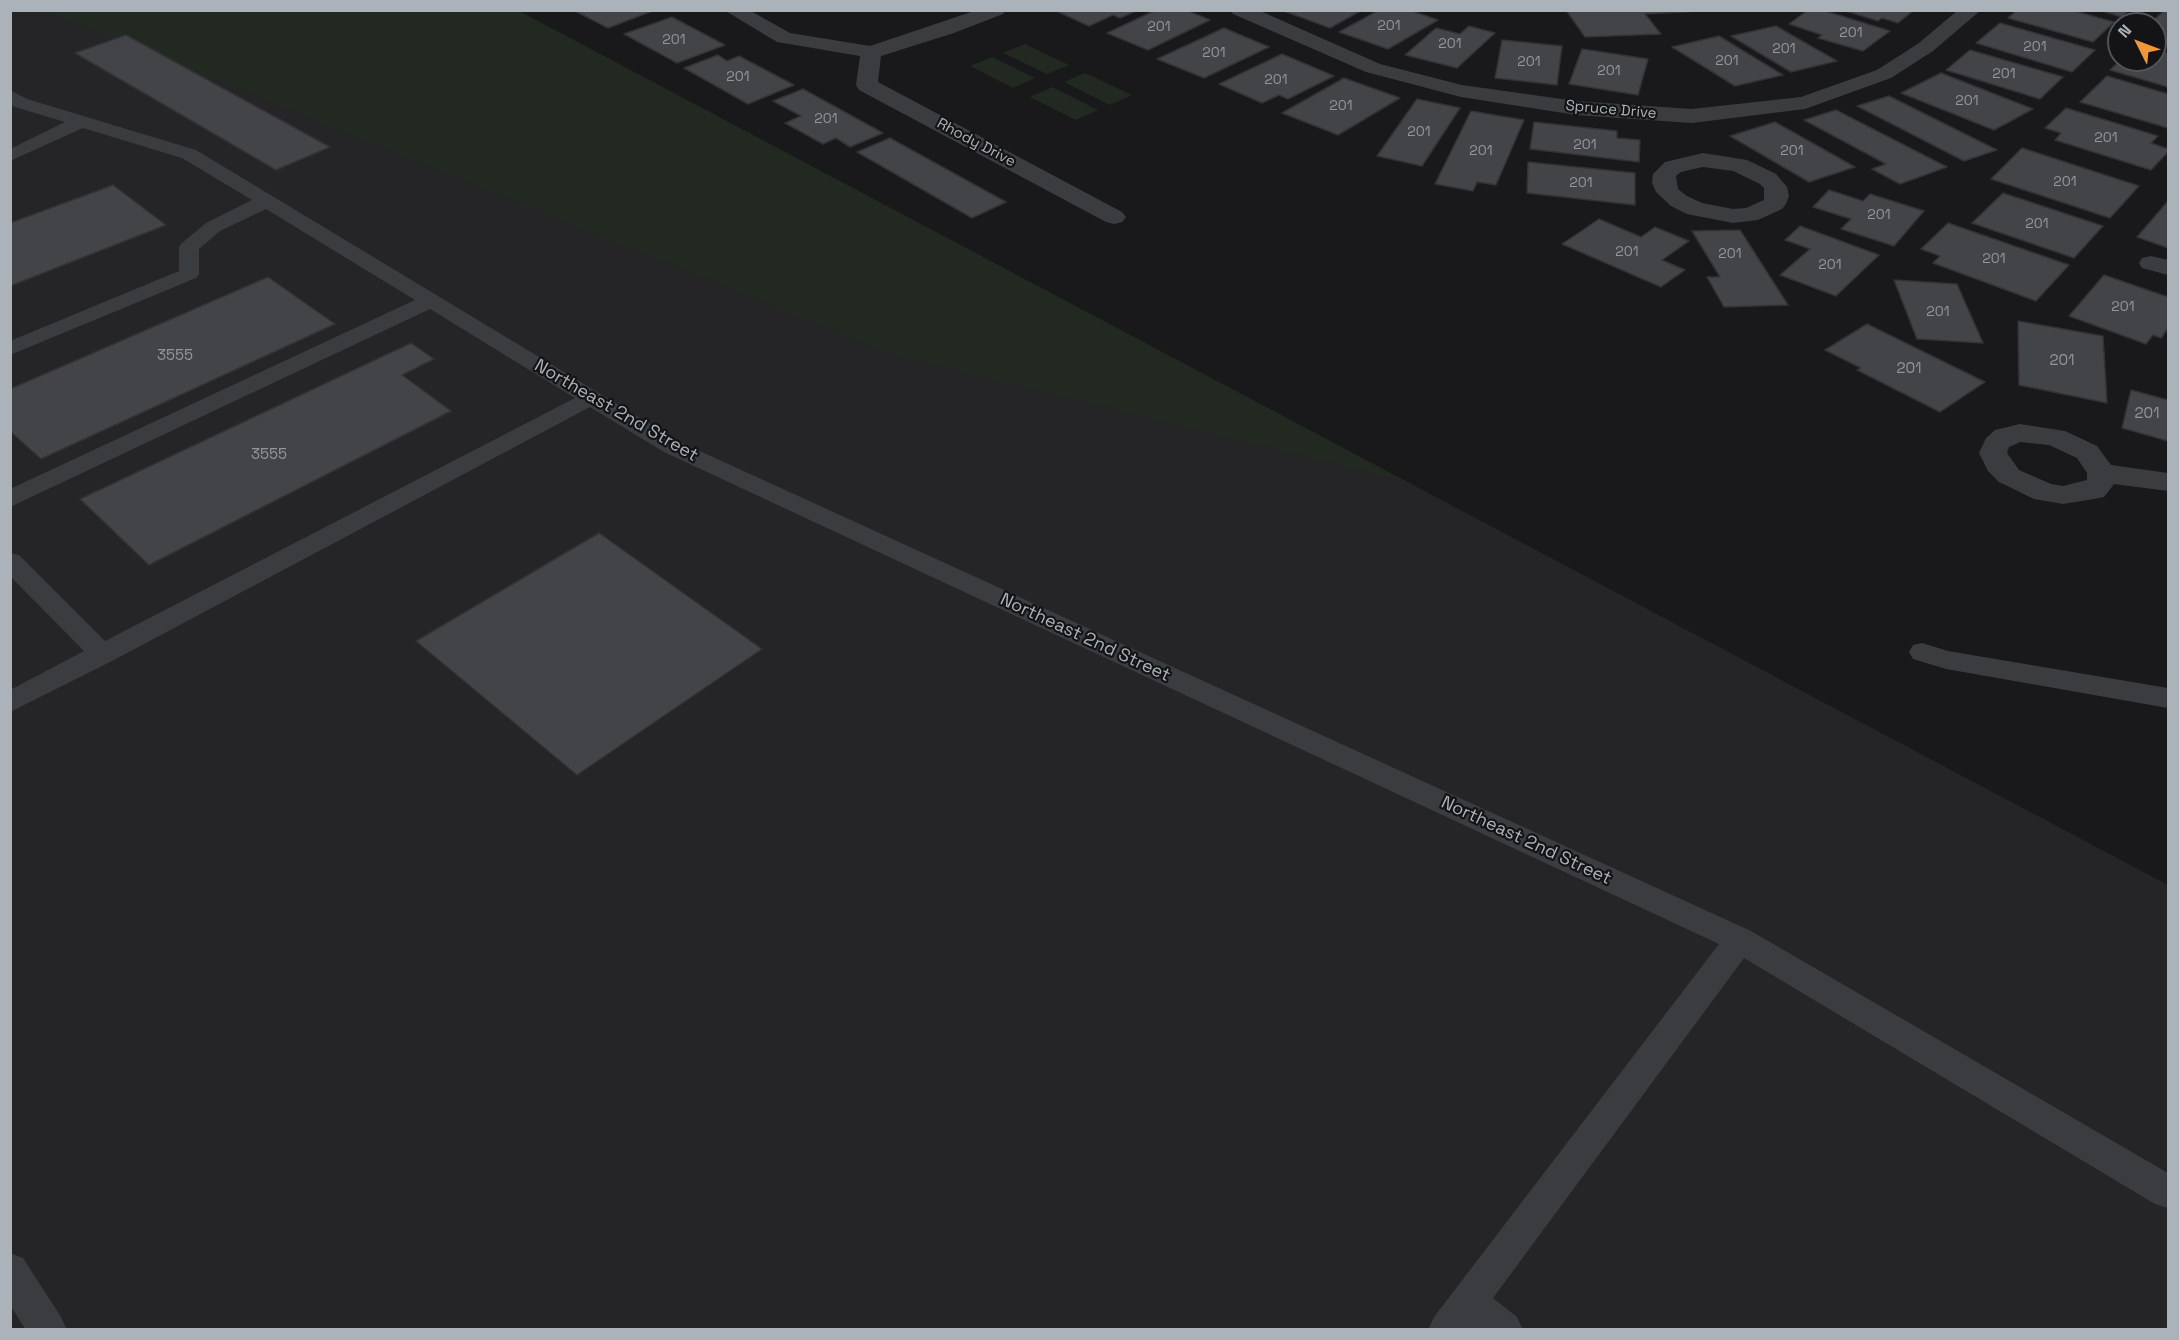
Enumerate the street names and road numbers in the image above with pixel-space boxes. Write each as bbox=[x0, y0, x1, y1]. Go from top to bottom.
street label: Spruce Drive bbox=[1565, 97, 1657, 123]
street label: Rhody Drive bbox=[934, 115, 1018, 171]
street label: Northeast 2nd Street bbox=[530, 355, 702, 467]
street label: Northeast 2nd Street bbox=[996, 589, 1174, 687]
street label: Northeast 2nd Street bbox=[1437, 792, 1615, 890]

